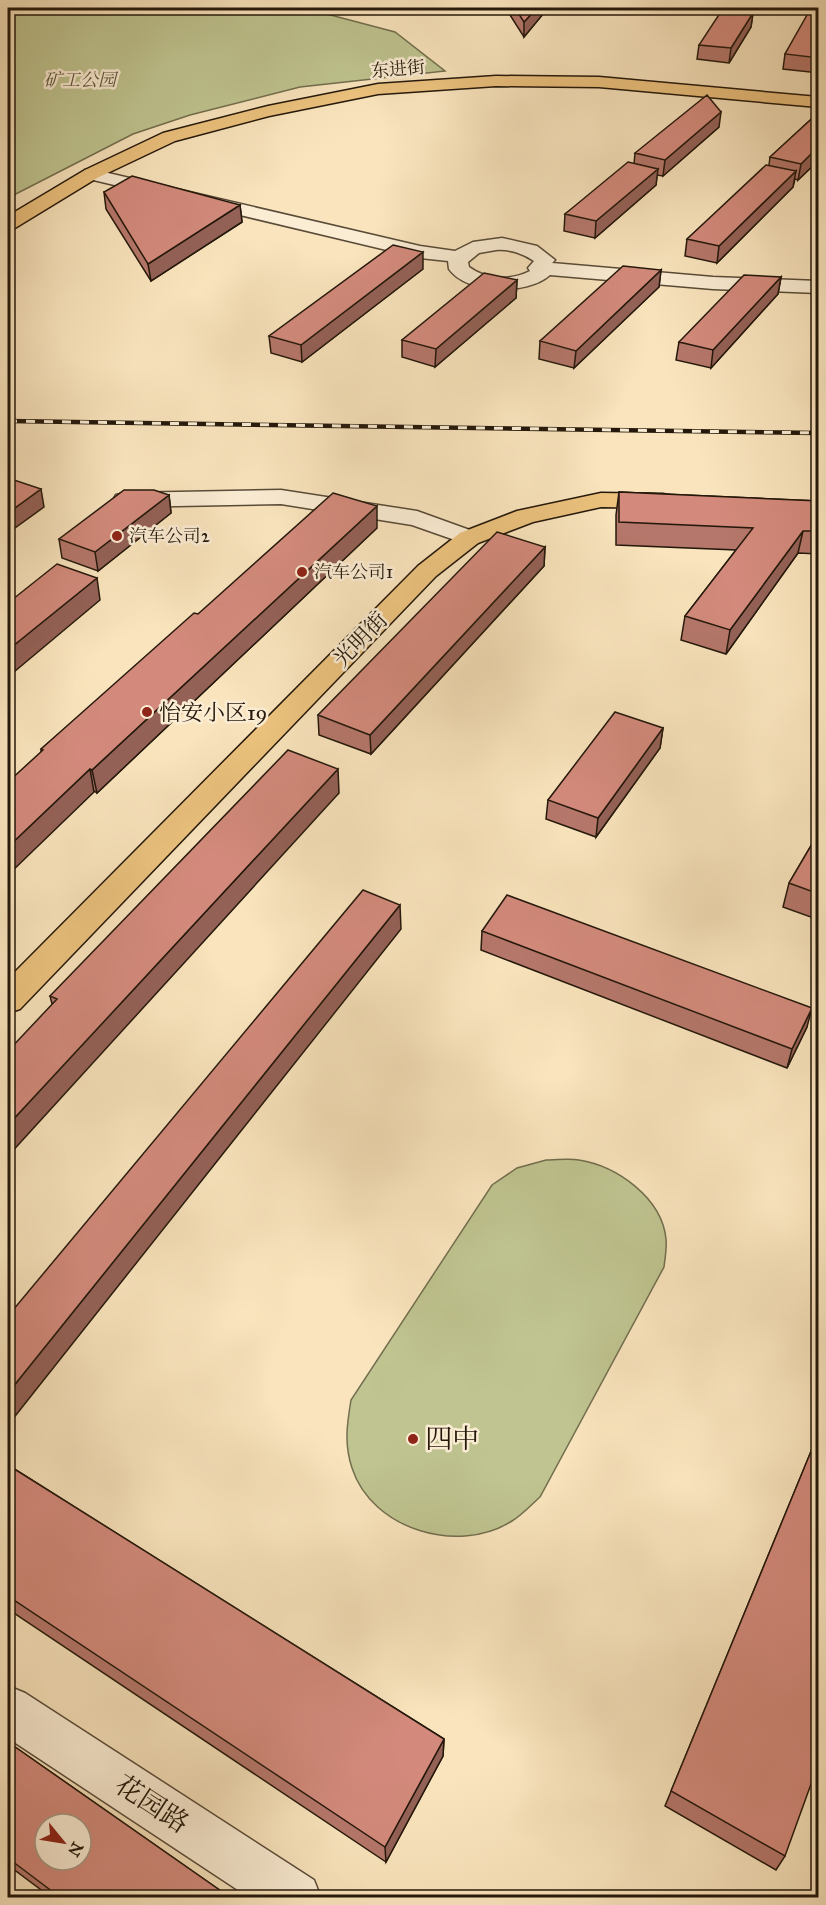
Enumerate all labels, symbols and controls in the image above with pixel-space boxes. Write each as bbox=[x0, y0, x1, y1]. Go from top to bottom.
street label: 东进街 bbox=[370, 56, 426, 82]
park label: 矿工公园 bbox=[44, 69, 119, 91]
place label: 汽车公司2 bbox=[129, 525, 210, 547]
marker: 汽车公司2 bbox=[110, 529, 124, 543]
place label: 汽车公司1 bbox=[314, 561, 393, 583]
marker: 汽车公司1 bbox=[295, 565, 309, 579]
street label: 光明街 bbox=[328, 606, 393, 672]
place label: 怡安小区19 bbox=[159, 699, 267, 726]
marker: 怡安小区19 bbox=[140, 705, 154, 719]
place label: 四中 bbox=[425, 1422, 479, 1455]
marker: 四中 bbox=[406, 1432, 420, 1446]
street label: 花园路 bbox=[109, 1768, 195, 1839]
north arrow bbox=[33, 1812, 93, 1872]
text: N bbox=[64, 1839, 87, 1860]

